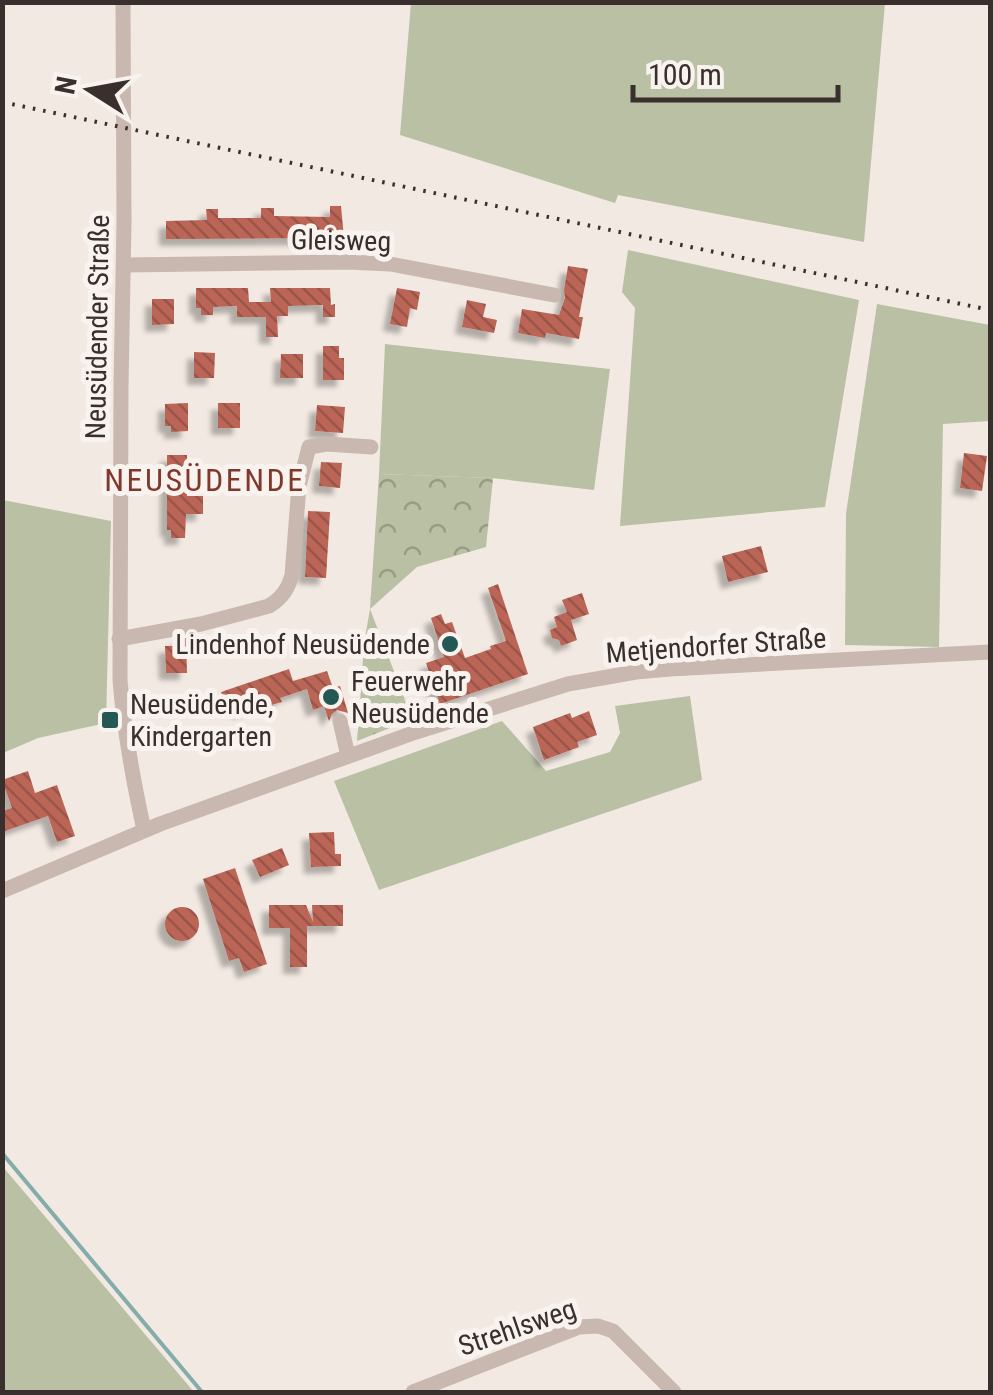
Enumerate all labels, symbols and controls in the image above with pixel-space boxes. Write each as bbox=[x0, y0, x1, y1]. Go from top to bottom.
north arrow bbox=[40, 40, 140, 140]
scale bar bbox=[633, 40, 838, 102]
text: 100 m bbox=[648, 57, 722, 92]
text: N bbox=[48, 74, 84, 97]
street label: Neusüdender Straße bbox=[79, 214, 116, 440]
street label: Gleisweg bbox=[291, 223, 391, 258]
district label: NEUSÜDENDE bbox=[104, 461, 306, 499]
street label: Metjendorfer Straße bbox=[605, 621, 827, 670]
place label: Lindenhof Neusüdende bbox=[175, 628, 430, 661]
marker: Lindenhof Neusüdende bbox=[439, 633, 461, 655]
place label: Feuerwehr Neusüdende bbox=[351, 665, 489, 730]
marker: Feuerwehr Neusüdende bbox=[320, 686, 342, 708]
place label: Neusüdende, Kindergarten bbox=[130, 688, 273, 753]
marker: Neusüdende, Kindergarten bbox=[99, 709, 121, 731]
street label: Strehlsweg bbox=[454, 1292, 580, 1363]

